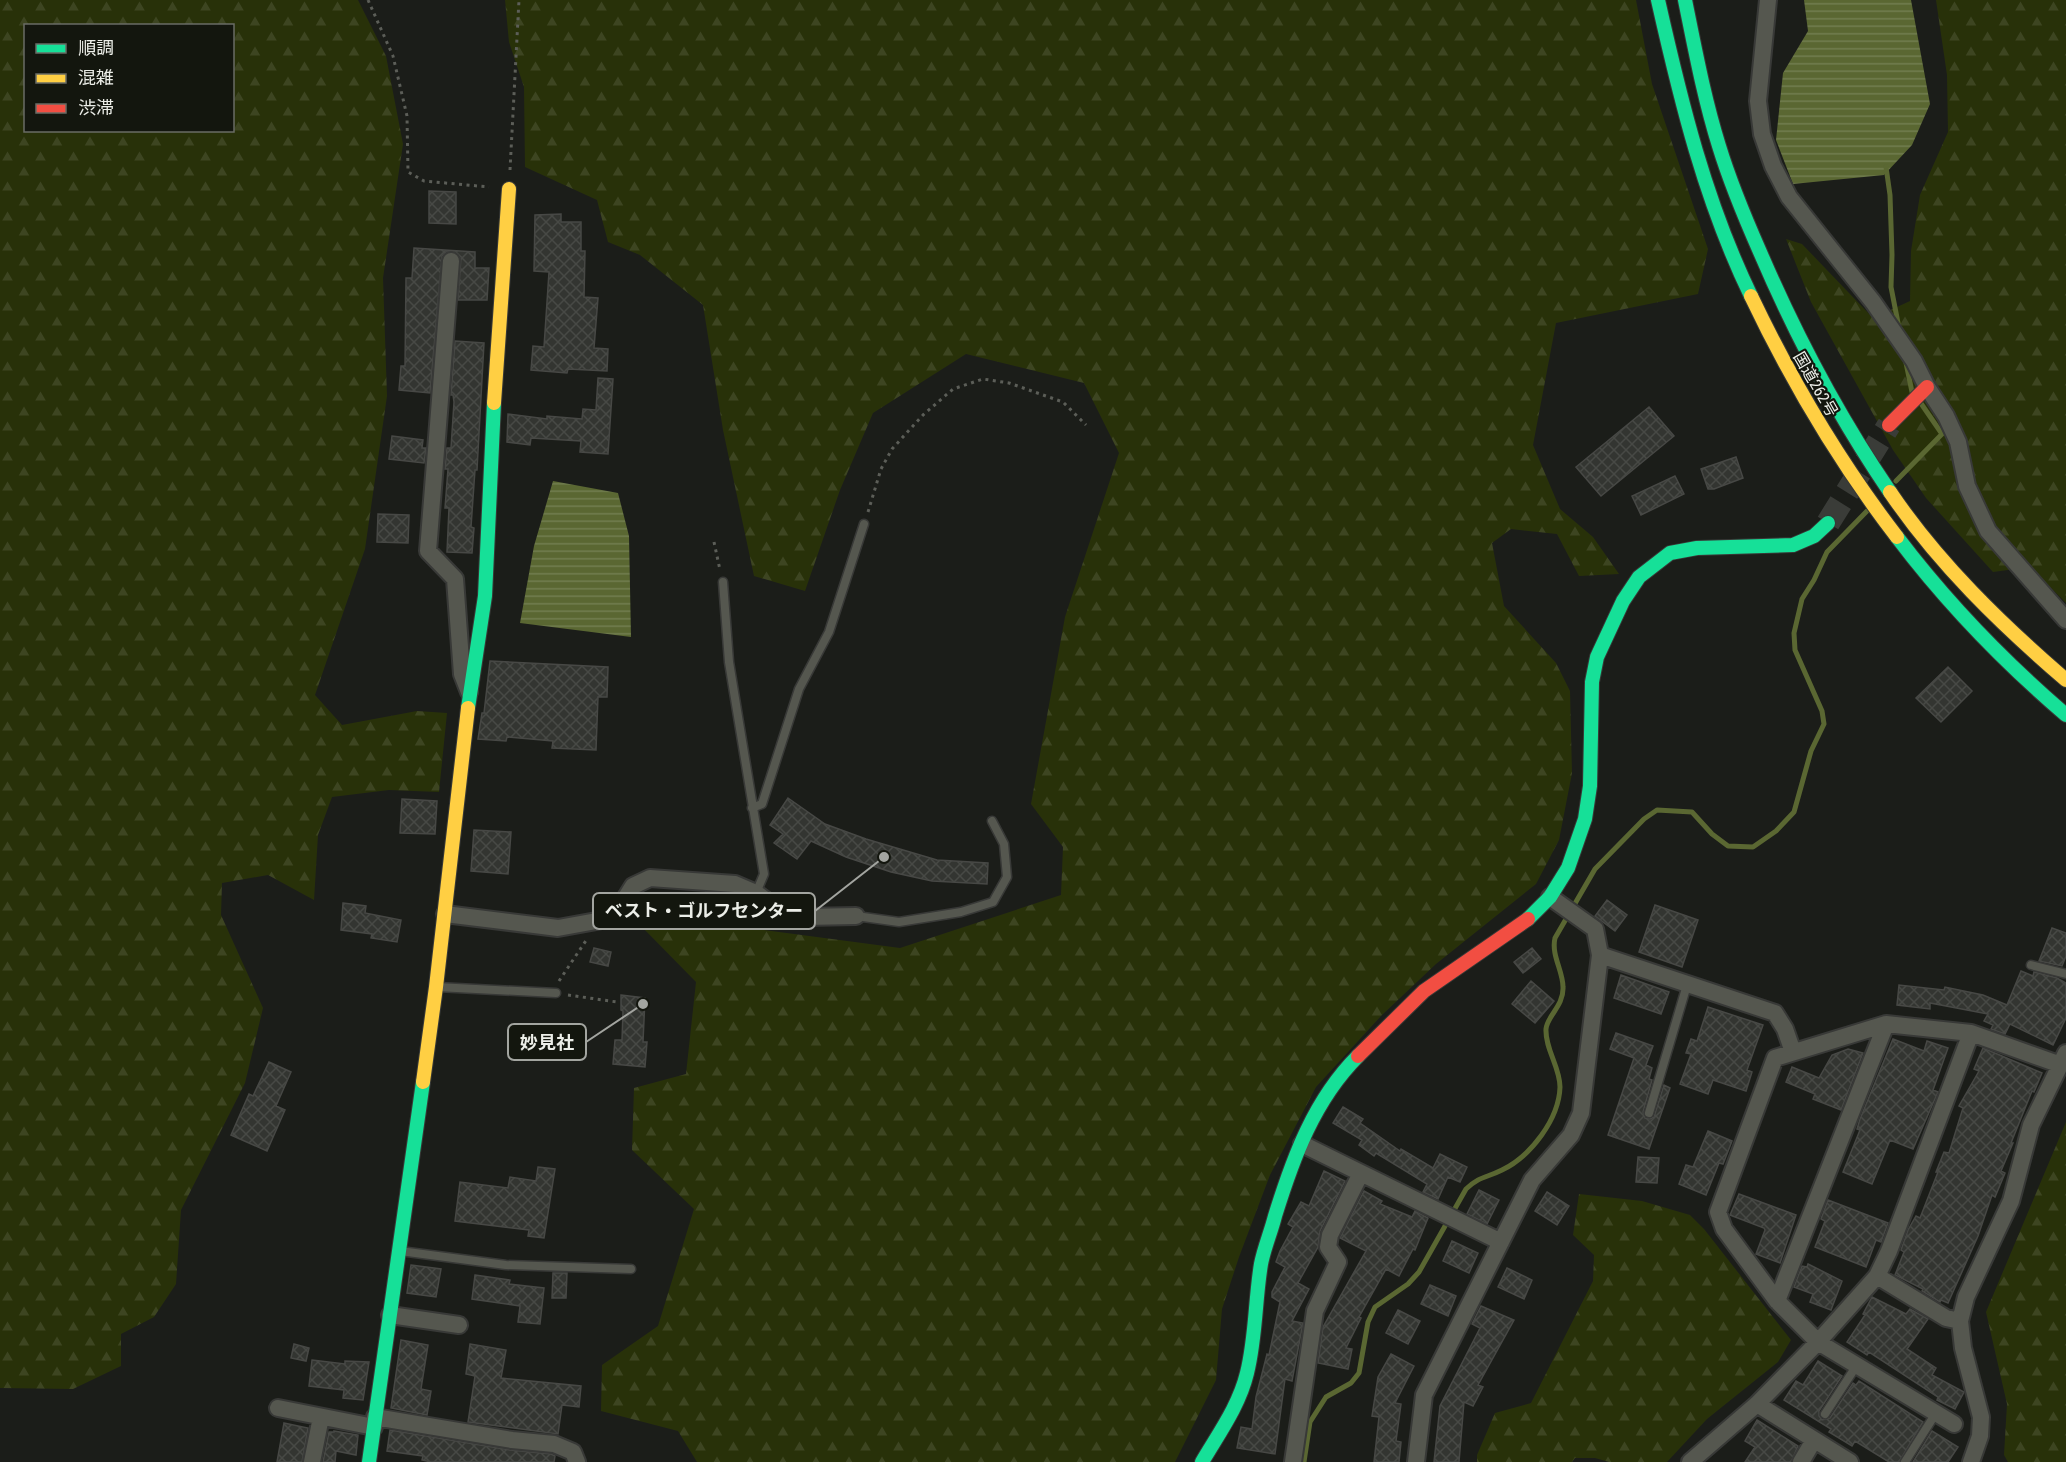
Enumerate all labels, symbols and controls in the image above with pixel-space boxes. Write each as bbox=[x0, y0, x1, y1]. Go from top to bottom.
legend bbox=[24, 24, 234, 132]
text: 順調 bbox=[78, 37, 114, 58]
text: 混雑 bbox=[78, 67, 114, 88]
text: 渋滞 bbox=[78, 97, 114, 118]
street label: 国道262号 bbox=[1789, 348, 1842, 420]
callout: ベスト・ゴルフセンター bbox=[593, 893, 815, 929]
text: ベスト・ゴルフセンター bbox=[605, 900, 803, 921]
callout: 妙見社 bbox=[508, 1024, 586, 1060]
text: 妙見社 bbox=[520, 1032, 574, 1053]

